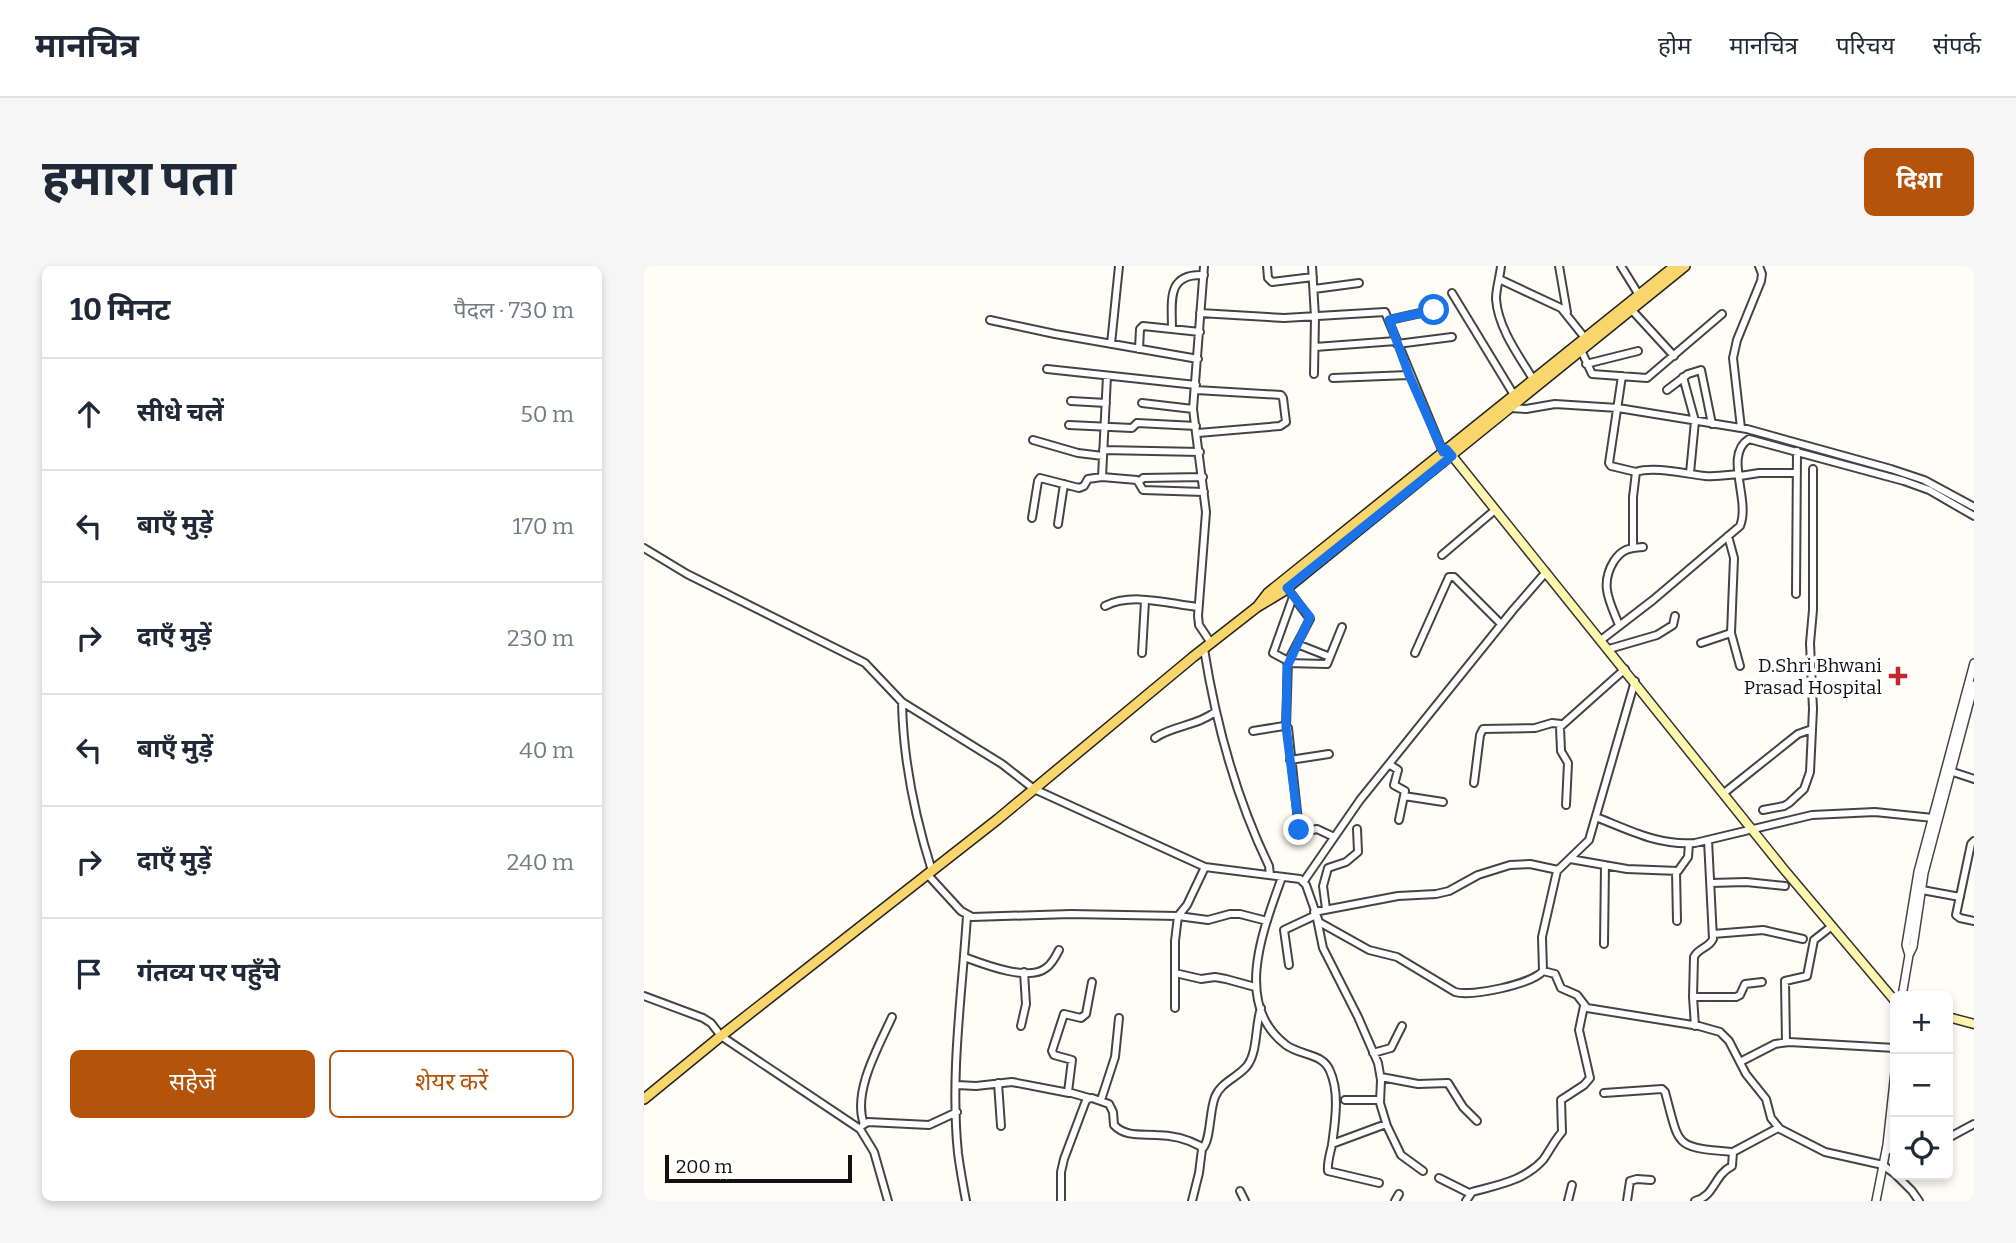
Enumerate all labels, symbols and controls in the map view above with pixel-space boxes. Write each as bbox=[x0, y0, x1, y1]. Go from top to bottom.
text: मानचित्र bbox=[35, 26, 139, 66]
text: होम bbox=[1658, 32, 1691, 60]
text: मानचित्र bbox=[1729, 32, 1798, 60]
text: परिचय bbox=[1836, 32, 1895, 60]
text: संपर्क bbox=[1933, 32, 1981, 60]
button: दिशा bbox=[1864, 148, 1974, 216]
text: हमारा पता bbox=[42, 149, 236, 208]
text: 10 मिनट bbox=[70, 292, 170, 328]
route start bbox=[1418, 294, 1449, 325]
text: पैदल · 730 m bbox=[454, 296, 574, 324]
icon: ahead bbox=[70, 395, 108, 433]
text: सीधे चलें bbox=[137, 397, 224, 428]
text: 50 m bbox=[520, 400, 574, 428]
icon: left bbox=[70, 507, 108, 545]
text: बाएँ मुड़ें bbox=[137, 509, 213, 540]
text: 170 m bbox=[512, 512, 574, 540]
icon: right bbox=[70, 619, 108, 657]
text: दाएँ मुड़ें bbox=[137, 621, 212, 652]
text: 230 m bbox=[507, 624, 574, 652]
place label: D.Shri Bhwani Prasad Hospital bbox=[1744, 654, 1882, 699]
marker: D.Shri Bhwani Prasad Hospital bbox=[1888, 666, 1908, 686]
icon: left bbox=[70, 731, 108, 769]
text: बाएँ मुड़ें bbox=[137, 733, 213, 764]
text: 40 m bbox=[519, 736, 574, 764]
route end bbox=[1283, 814, 1314, 845]
icon: right bbox=[70, 843, 108, 881]
text: दाएँ मुड़ें bbox=[137, 845, 212, 876]
text: 240 m bbox=[507, 848, 574, 876]
icon: arrive bbox=[70, 955, 108, 993]
text: गंतव्य पर पहुँचे bbox=[137, 957, 280, 988]
map controls bbox=[1890, 991, 1953, 1180]
button: + bbox=[1890, 991, 1953, 1054]
button: सहेजें bbox=[70, 1050, 315, 1118]
button: शेयर करें bbox=[329, 1050, 574, 1118]
button: − bbox=[1890, 1054, 1953, 1117]
button: locate bbox=[1890, 1117, 1953, 1180]
scale bar bbox=[665, 1152, 852, 1184]
text: 200 m bbox=[676, 1155, 733, 1178]

